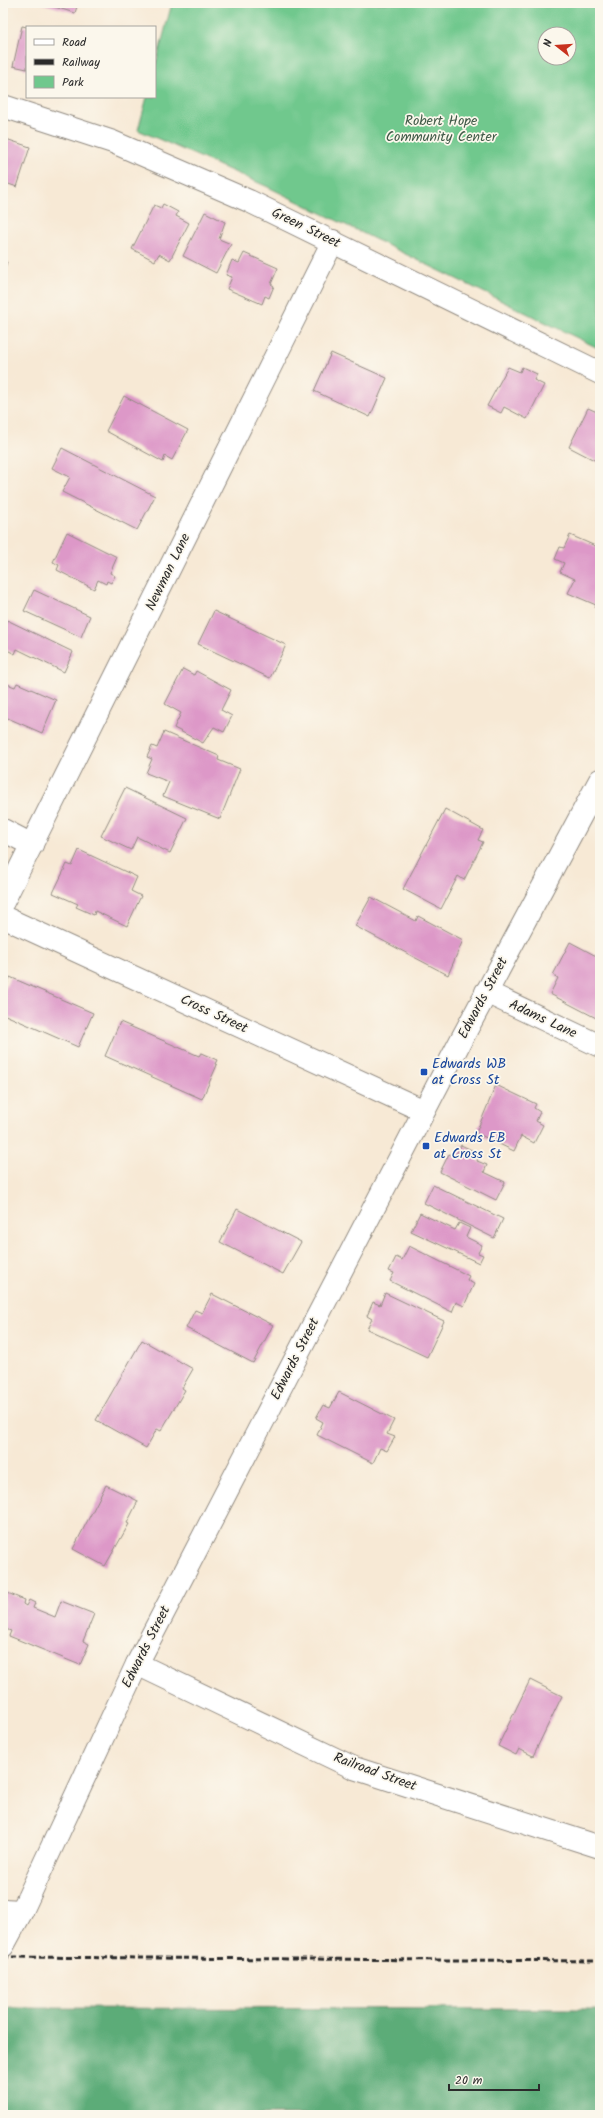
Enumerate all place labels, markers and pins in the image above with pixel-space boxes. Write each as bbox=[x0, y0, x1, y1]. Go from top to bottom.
place label: Edwards WB at Cross St bbox=[432, 1053, 506, 1091]
marker: Edwards WB at Cross St bbox=[419, 1067, 429, 1077]
place label: Edwards EB at Cross St bbox=[434, 1127, 506, 1165]
marker: Edwards EB at Cross St bbox=[421, 1141, 431, 1151]

